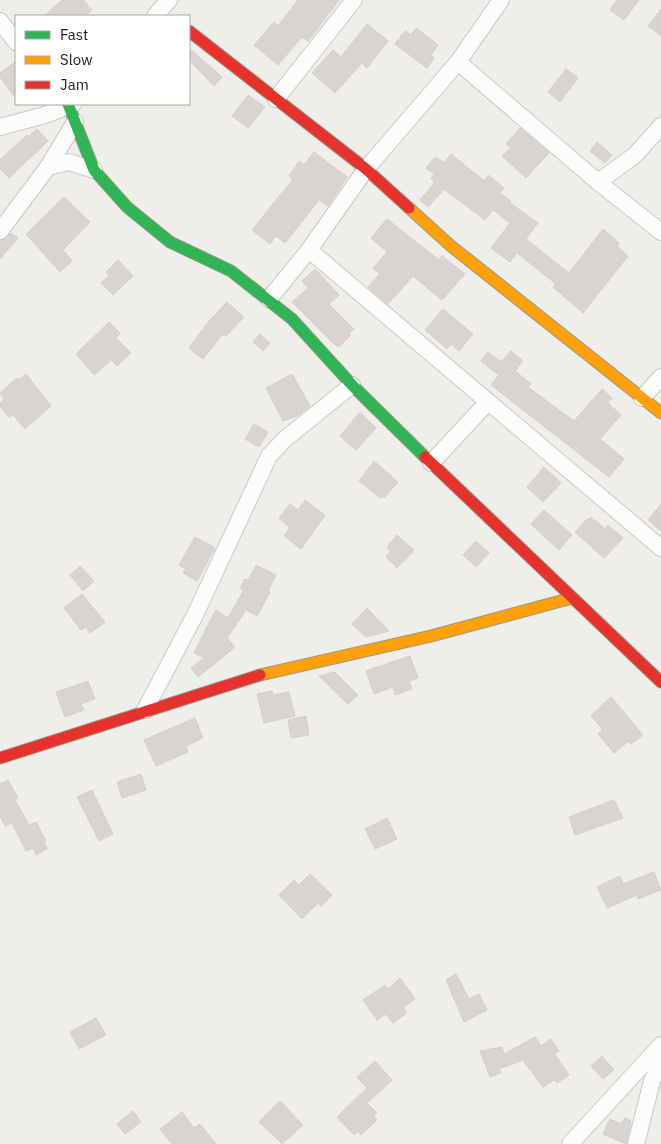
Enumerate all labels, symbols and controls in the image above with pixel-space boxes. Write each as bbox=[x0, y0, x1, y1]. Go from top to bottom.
legend bbox=[15, 15, 190, 105]
text: Fast bbox=[60, 25, 88, 44]
text: Slow bbox=[60, 50, 93, 69]
text: Jam bbox=[60, 75, 89, 94]

